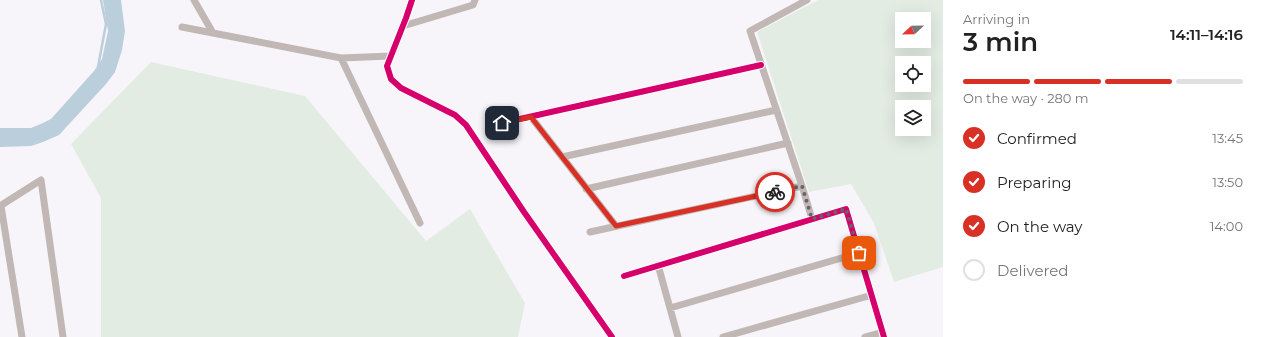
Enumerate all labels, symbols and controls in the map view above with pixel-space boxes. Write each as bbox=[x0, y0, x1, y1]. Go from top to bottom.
text: Arriving in bbox=[963, 11, 1030, 27]
north arrow bbox=[895, 12, 931, 48]
map controls bbox=[895, 12, 931, 136]
text: 14:11–14:16 bbox=[1170, 25, 1243, 44]
text: 3 min bbox=[963, 26, 1038, 58]
button: locate bbox=[895, 56, 931, 92]
text: On the way · 280 m bbox=[963, 90, 1089, 106]
button: layers bbox=[895, 100, 931, 136]
pin bbox=[485, 106, 519, 140]
icon: home bbox=[491, 112, 513, 134]
icon: check bbox=[963, 127, 985, 149]
text: Confirmed bbox=[997, 129, 1077, 148]
text: 13:45 bbox=[1212, 130, 1243, 146]
icon: check bbox=[963, 171, 985, 193]
courier bbox=[755, 172, 795, 212]
text: Preparing bbox=[997, 173, 1072, 192]
text: 13:50 bbox=[1212, 174, 1243, 190]
icon: bike bbox=[764, 181, 786, 203]
icon: check bbox=[963, 215, 985, 237]
text: On the way bbox=[997, 217, 1082, 236]
text: 14:00 bbox=[1210, 218, 1243, 234]
pin bbox=[842, 236, 876, 270]
icon: bag bbox=[848, 242, 870, 264]
text: Delivered bbox=[997, 261, 1069, 280]

